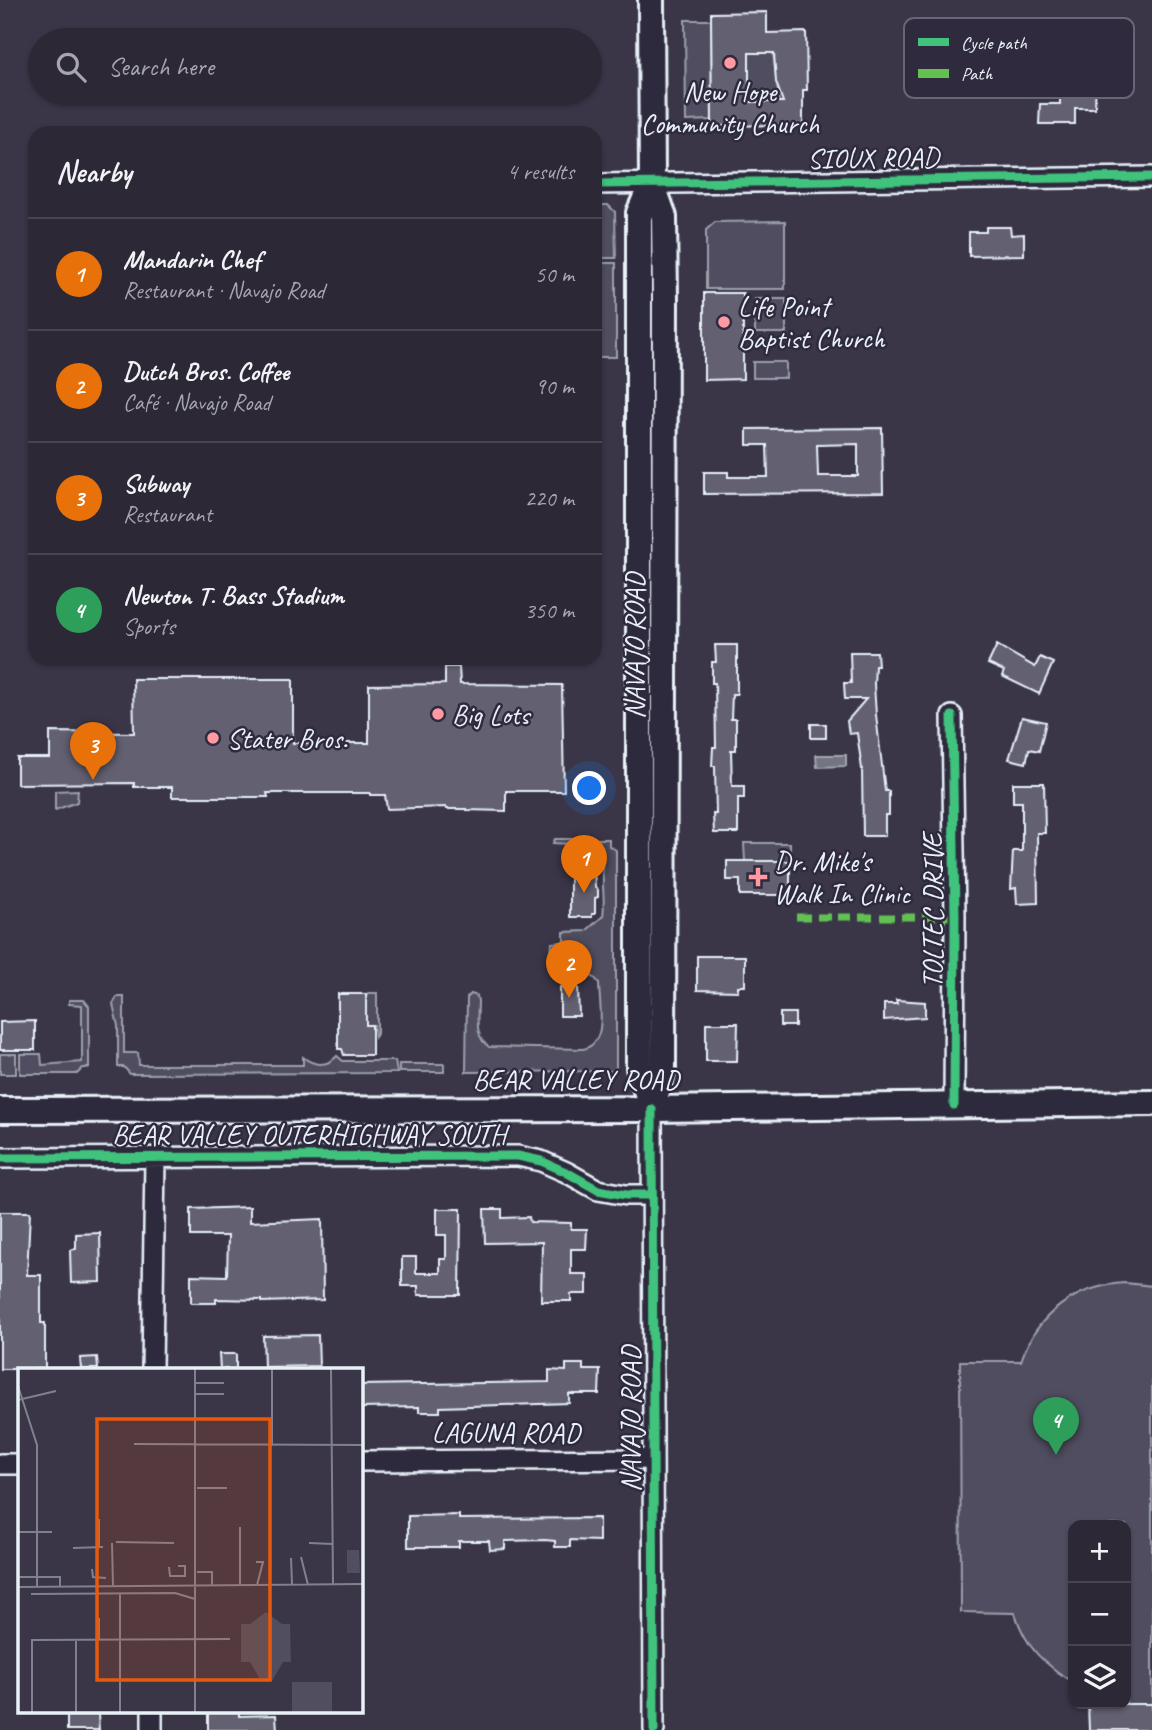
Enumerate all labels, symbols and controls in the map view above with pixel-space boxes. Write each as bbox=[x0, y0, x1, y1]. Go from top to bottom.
legend bbox=[904, 18, 1134, 98]
search box bbox=[28, 28, 602, 105]
text: Cycle path bbox=[961, 31, 1027, 55]
icon: search bbox=[52, 48, 90, 86]
text: Search here bbox=[108, 50, 214, 83]
marker: New Hope Community Church bbox=[722, 55, 738, 71]
text: Path bbox=[961, 62, 994, 86]
place label: New Hope Community Church bbox=[641, 74, 820, 141]
street label: SIOUX ROAD bbox=[807, 139, 942, 176]
text: Nearby bbox=[56, 153, 132, 191]
text: 4 results bbox=[507, 157, 574, 186]
text: Mandarin Chef bbox=[123, 243, 260, 276]
text: 1 bbox=[74, 260, 84, 289]
text: 50 m bbox=[535, 260, 574, 289]
text: Restaurant · Navajo Road bbox=[123, 276, 325, 305]
place label: Life Point Baptist Church bbox=[738, 289, 886, 356]
marker: Life Point Baptist Church bbox=[716, 314, 732, 330]
text: Dutch Bros. Coffee bbox=[123, 355, 289, 388]
text: 2 bbox=[74, 372, 84, 401]
text: 90 m bbox=[535, 372, 574, 401]
text: Café · Navajo Road bbox=[123, 388, 271, 417]
text: Subway bbox=[123, 467, 189, 500]
text: 3 bbox=[74, 484, 84, 513]
text: 220 m bbox=[525, 484, 574, 513]
text: Restaurant bbox=[123, 500, 212, 529]
street label: NAVAJO ROAD bbox=[617, 571, 652, 719]
text: Newton T. Bass Stadium bbox=[123, 579, 344, 612]
text: 4 bbox=[74, 596, 84, 625]
text: 350 m bbox=[525, 596, 574, 625]
text: Sports bbox=[123, 612, 175, 641]
place label: Big Lots bbox=[452, 697, 532, 732]
marker: Big Lots bbox=[430, 706, 446, 722]
place label: Stater Bros. bbox=[227, 721, 348, 756]
pin: 3 bbox=[70, 722, 116, 780]
marker: Stater Bros. bbox=[205, 730, 221, 746]
your location bbox=[572, 771, 606, 805]
street label: TOLTEC DRIVE bbox=[915, 831, 950, 988]
pin: 1 bbox=[561, 835, 607, 893]
place label: Dr. Mike's Walk In Clinic bbox=[774, 844, 912, 911]
marker: Dr. Mike's Walk In Clinic bbox=[748, 867, 768, 887]
pin: 2 bbox=[546, 940, 592, 998]
street label: BEAR VALLEY ROAD bbox=[473, 1062, 681, 1097]
street label: BEAR VALLEY OUTERHIGHWAY SOUTH bbox=[112, 1117, 510, 1152]
street label: NAVAJO ROAD bbox=[613, 1344, 648, 1492]
inset map bbox=[18, 1368, 362, 1712]
pin: 4 bbox=[1033, 1397, 1079, 1455]
street label: LAGUNA ROAD bbox=[432, 1415, 582, 1450]
map controls bbox=[1068, 1520, 1131, 1709]
button: + bbox=[1068, 1520, 1131, 1583]
button: − bbox=[1068, 1583, 1131, 1646]
button: layers bbox=[1068, 1646, 1131, 1709]

